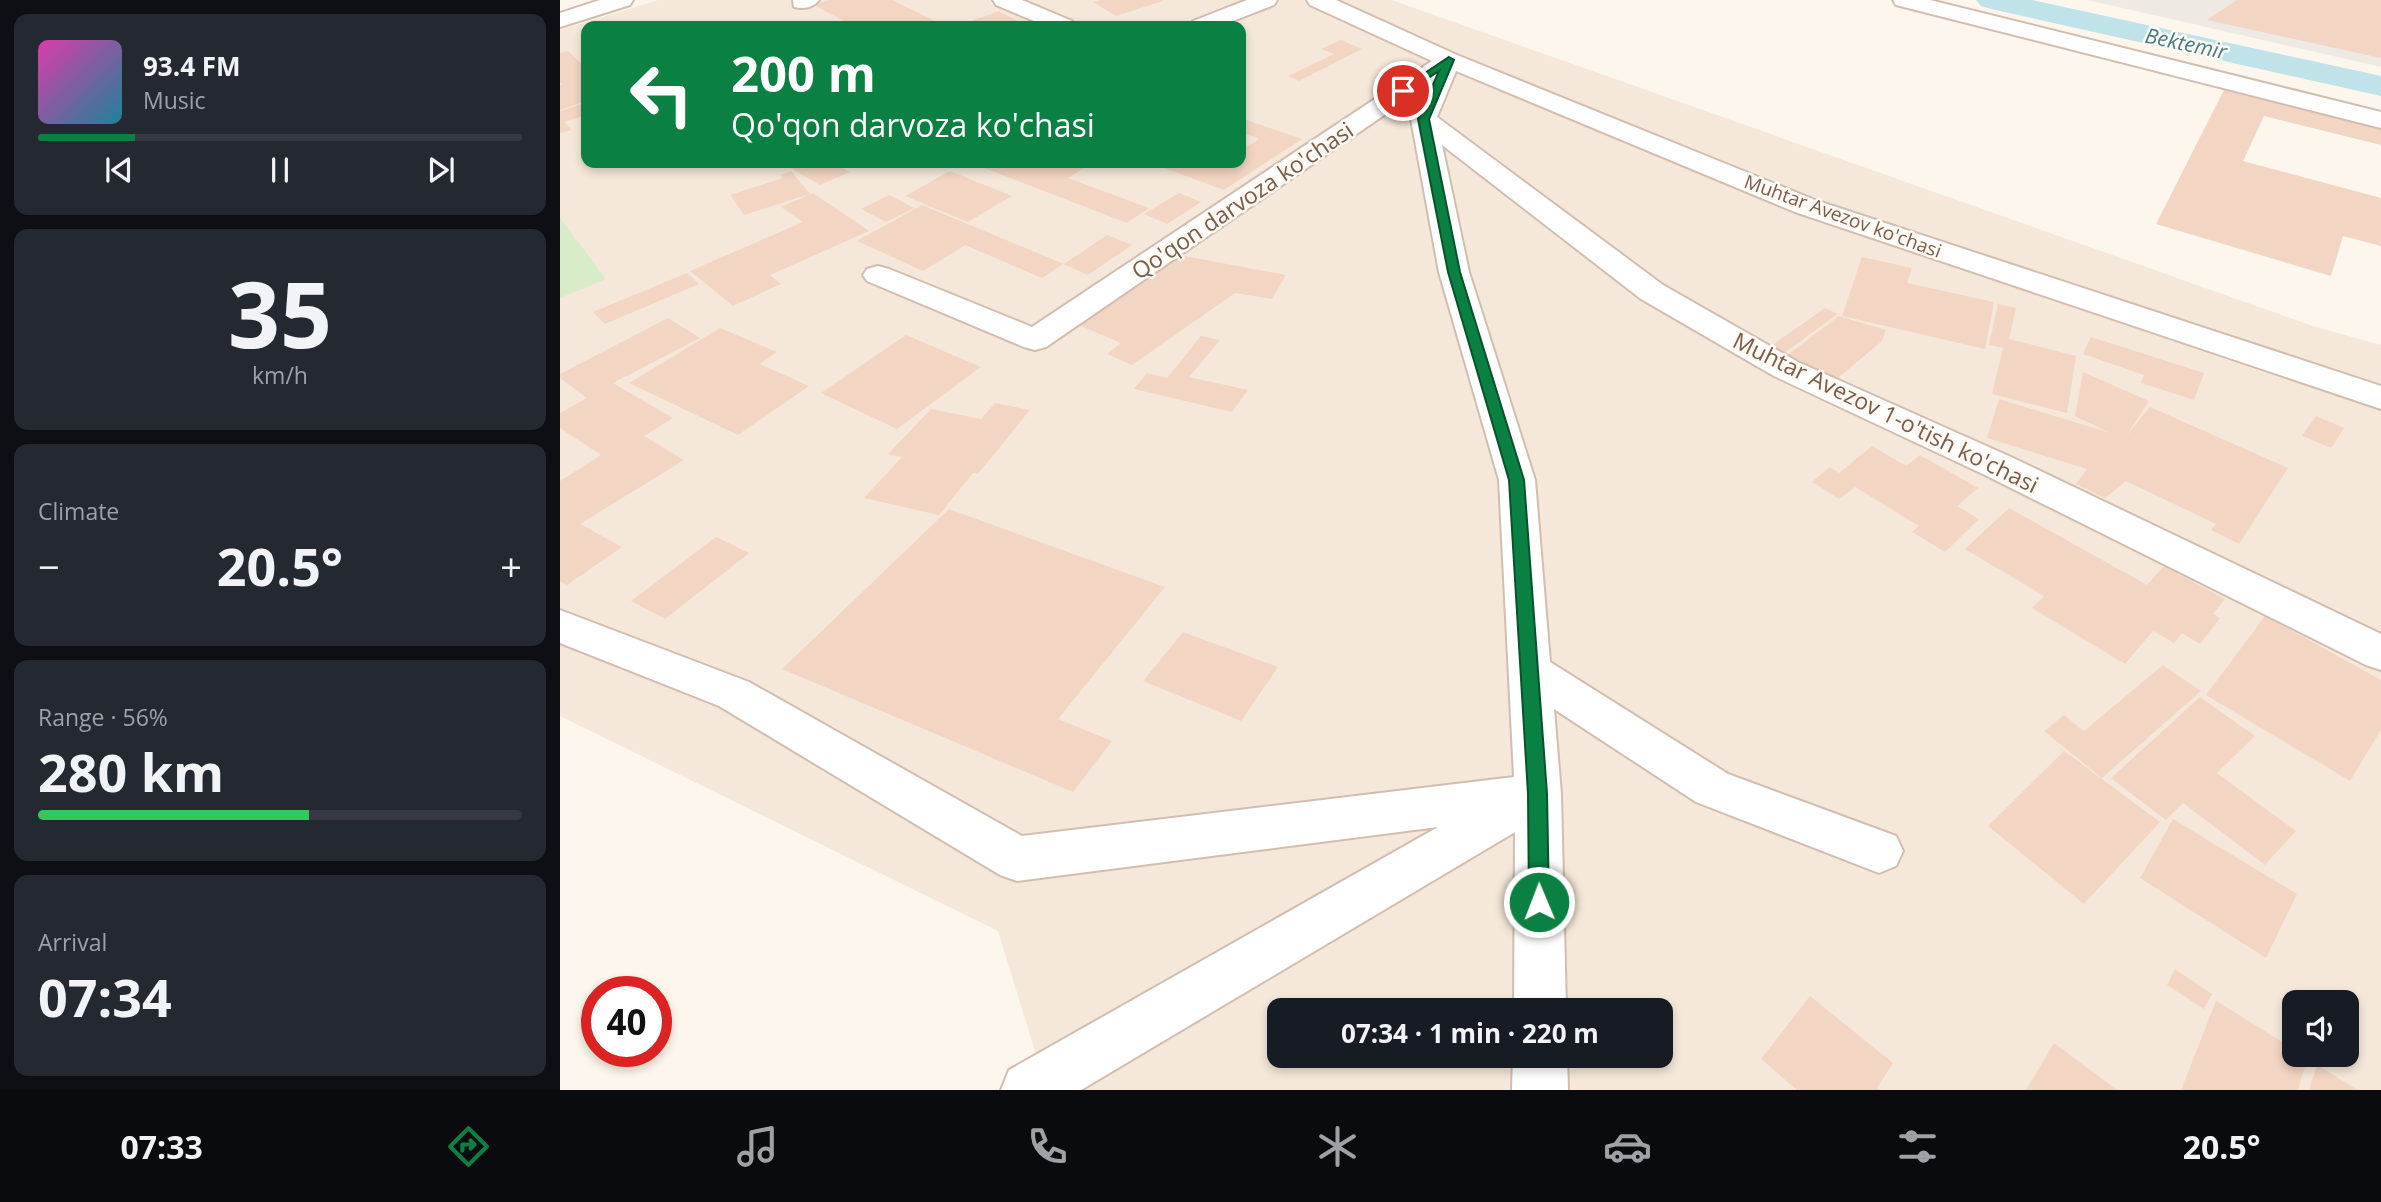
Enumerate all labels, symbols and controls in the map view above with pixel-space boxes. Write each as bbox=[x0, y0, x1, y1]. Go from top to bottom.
water label: Bektemir bbox=[2143, 21, 2230, 65]
text: 200 m bbox=[731, 40, 876, 106]
text: 93.4 FM bbox=[143, 48, 241, 84]
icon: left bbox=[616, 49, 707, 140]
pin bbox=[1373, 61, 1433, 121]
icon: arrive bbox=[1384, 72, 1422, 110]
text: Music bbox=[143, 84, 206, 116]
text: Qo'qon darvoza ko'chasi bbox=[731, 103, 1095, 146]
street label: Qo'qon darvoza ko'chasi bbox=[1125, 114, 1359, 286]
icon: previous bbox=[100, 151, 138, 189]
icon: pause bbox=[261, 151, 299, 189]
icon: next bbox=[422, 151, 460, 189]
street label: Muhtar Avezov ko'chasi bbox=[1741, 168, 1945, 264]
text: 35 bbox=[228, 251, 332, 375]
street label: Muhtar Avezov 1-o'tish ko'chasi bbox=[1728, 324, 2044, 500]
text: km/h bbox=[252, 359, 308, 391]
text: Climate bbox=[38, 495, 119, 527]
text: 20.5° bbox=[217, 530, 343, 601]
text: − bbox=[38, 540, 60, 592]
text: + bbox=[500, 540, 522, 592]
text: Range · 56% bbox=[38, 701, 168, 733]
text: 280 km bbox=[38, 736, 224, 807]
position arrow bbox=[1502, 865, 1576, 939]
text: Arrival bbox=[38, 926, 107, 958]
text: 07:34 bbox=[38, 961, 172, 1032]
speed limit sign: 40 bbox=[581, 976, 672, 1067]
map controls bbox=[2282, 990, 2359, 1067]
button: sound bbox=[2282, 990, 2359, 1067]
text: 07:34 · 1 min · 220 m bbox=[1341, 1015, 1599, 1051]
icon: directions bbox=[444, 1122, 493, 1171]
icon: music bbox=[733, 1122, 782, 1171]
icon: phone bbox=[1023, 1122, 1072, 1171]
icon: climate bbox=[1313, 1122, 1362, 1171]
icon: car bbox=[1603, 1122, 1652, 1171]
icon: filters bbox=[1893, 1122, 1942, 1171]
text: 07:33 bbox=[120, 1125, 203, 1168]
text: 20.5° bbox=[2183, 1125, 2260, 1168]

